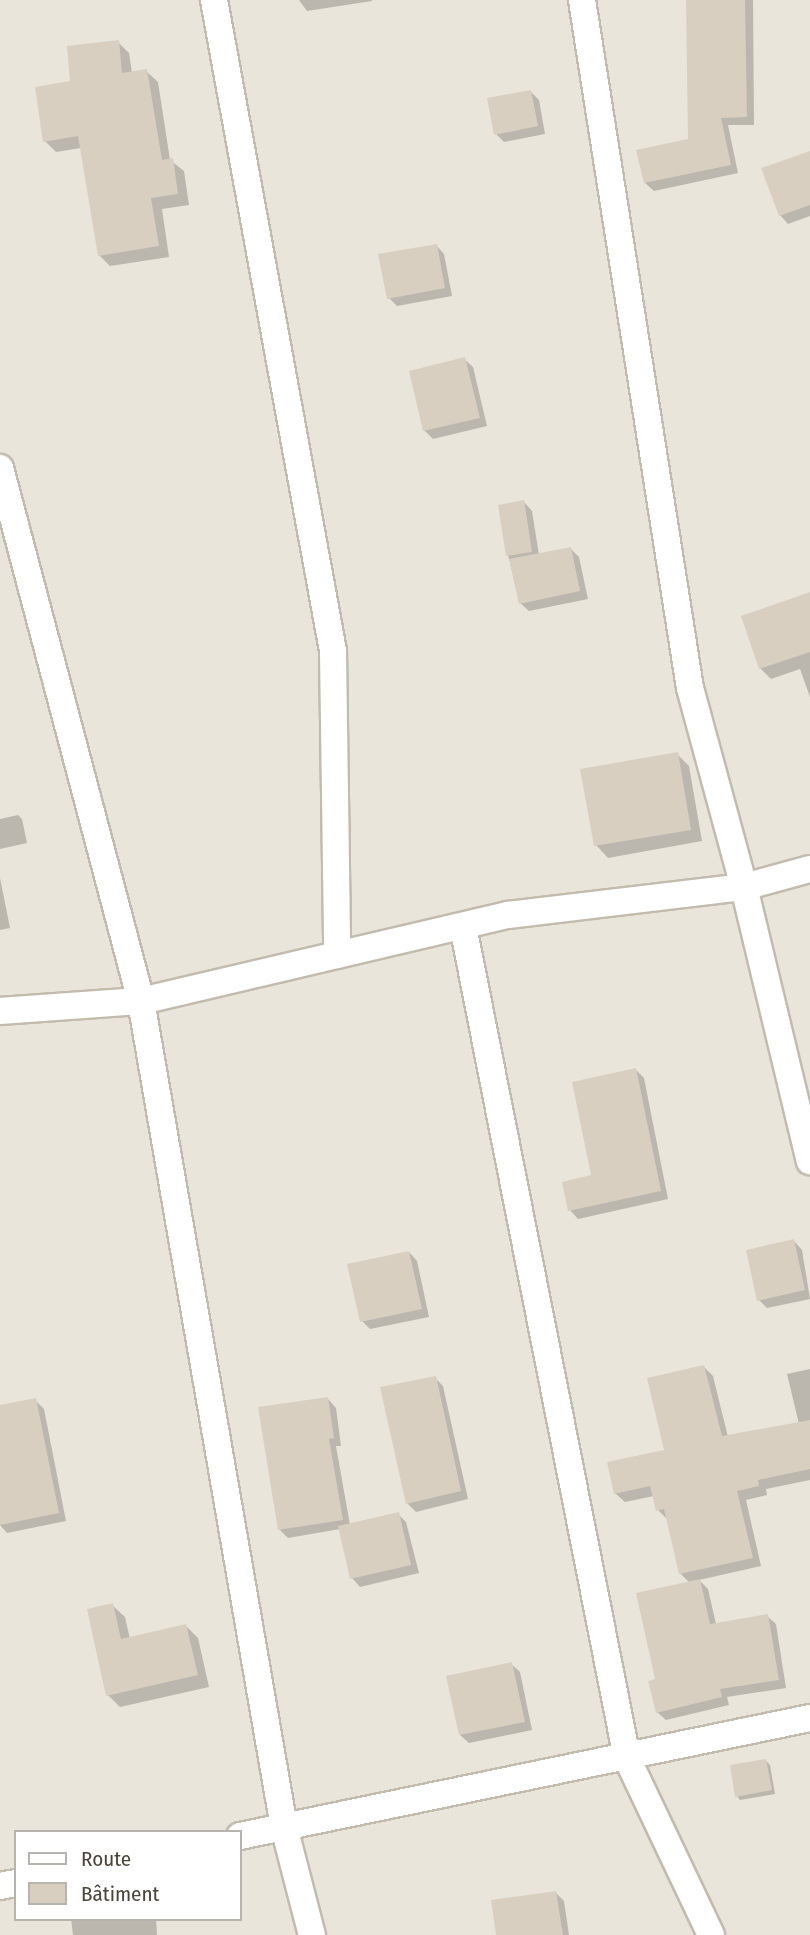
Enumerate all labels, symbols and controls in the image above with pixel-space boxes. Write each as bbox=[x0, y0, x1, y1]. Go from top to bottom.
legend bbox=[14, 1830, 242, 1921]
text: Route bbox=[81, 1846, 131, 1872]
text: Bâtiment bbox=[81, 1881, 159, 1907]

